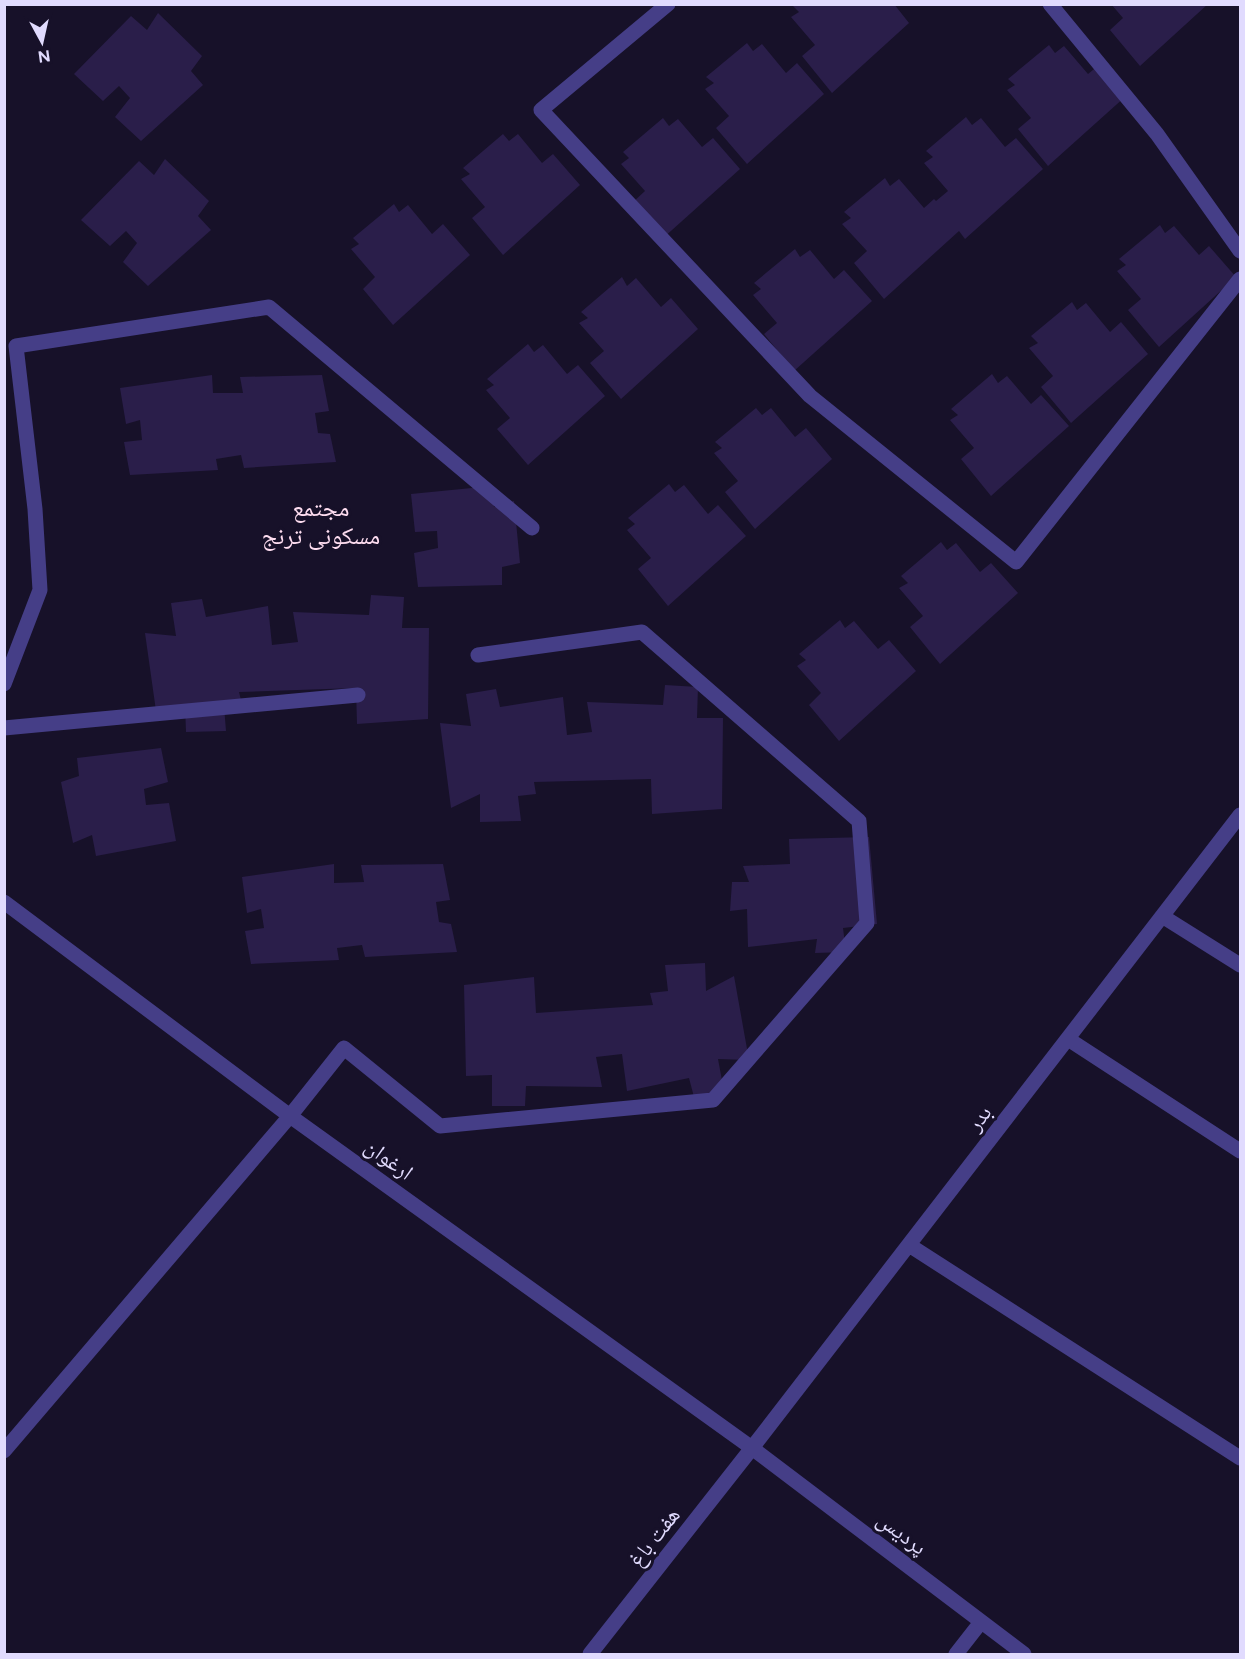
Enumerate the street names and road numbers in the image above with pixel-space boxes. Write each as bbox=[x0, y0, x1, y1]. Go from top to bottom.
street label: بدر bbox=[960, 1100, 997, 1137]
street label: ارغوان bbox=[360, 1132, 418, 1186]
street label: هفت باغ bbox=[622, 1502, 686, 1572]
street label: پردیس bbox=[872, 1506, 932, 1561]

